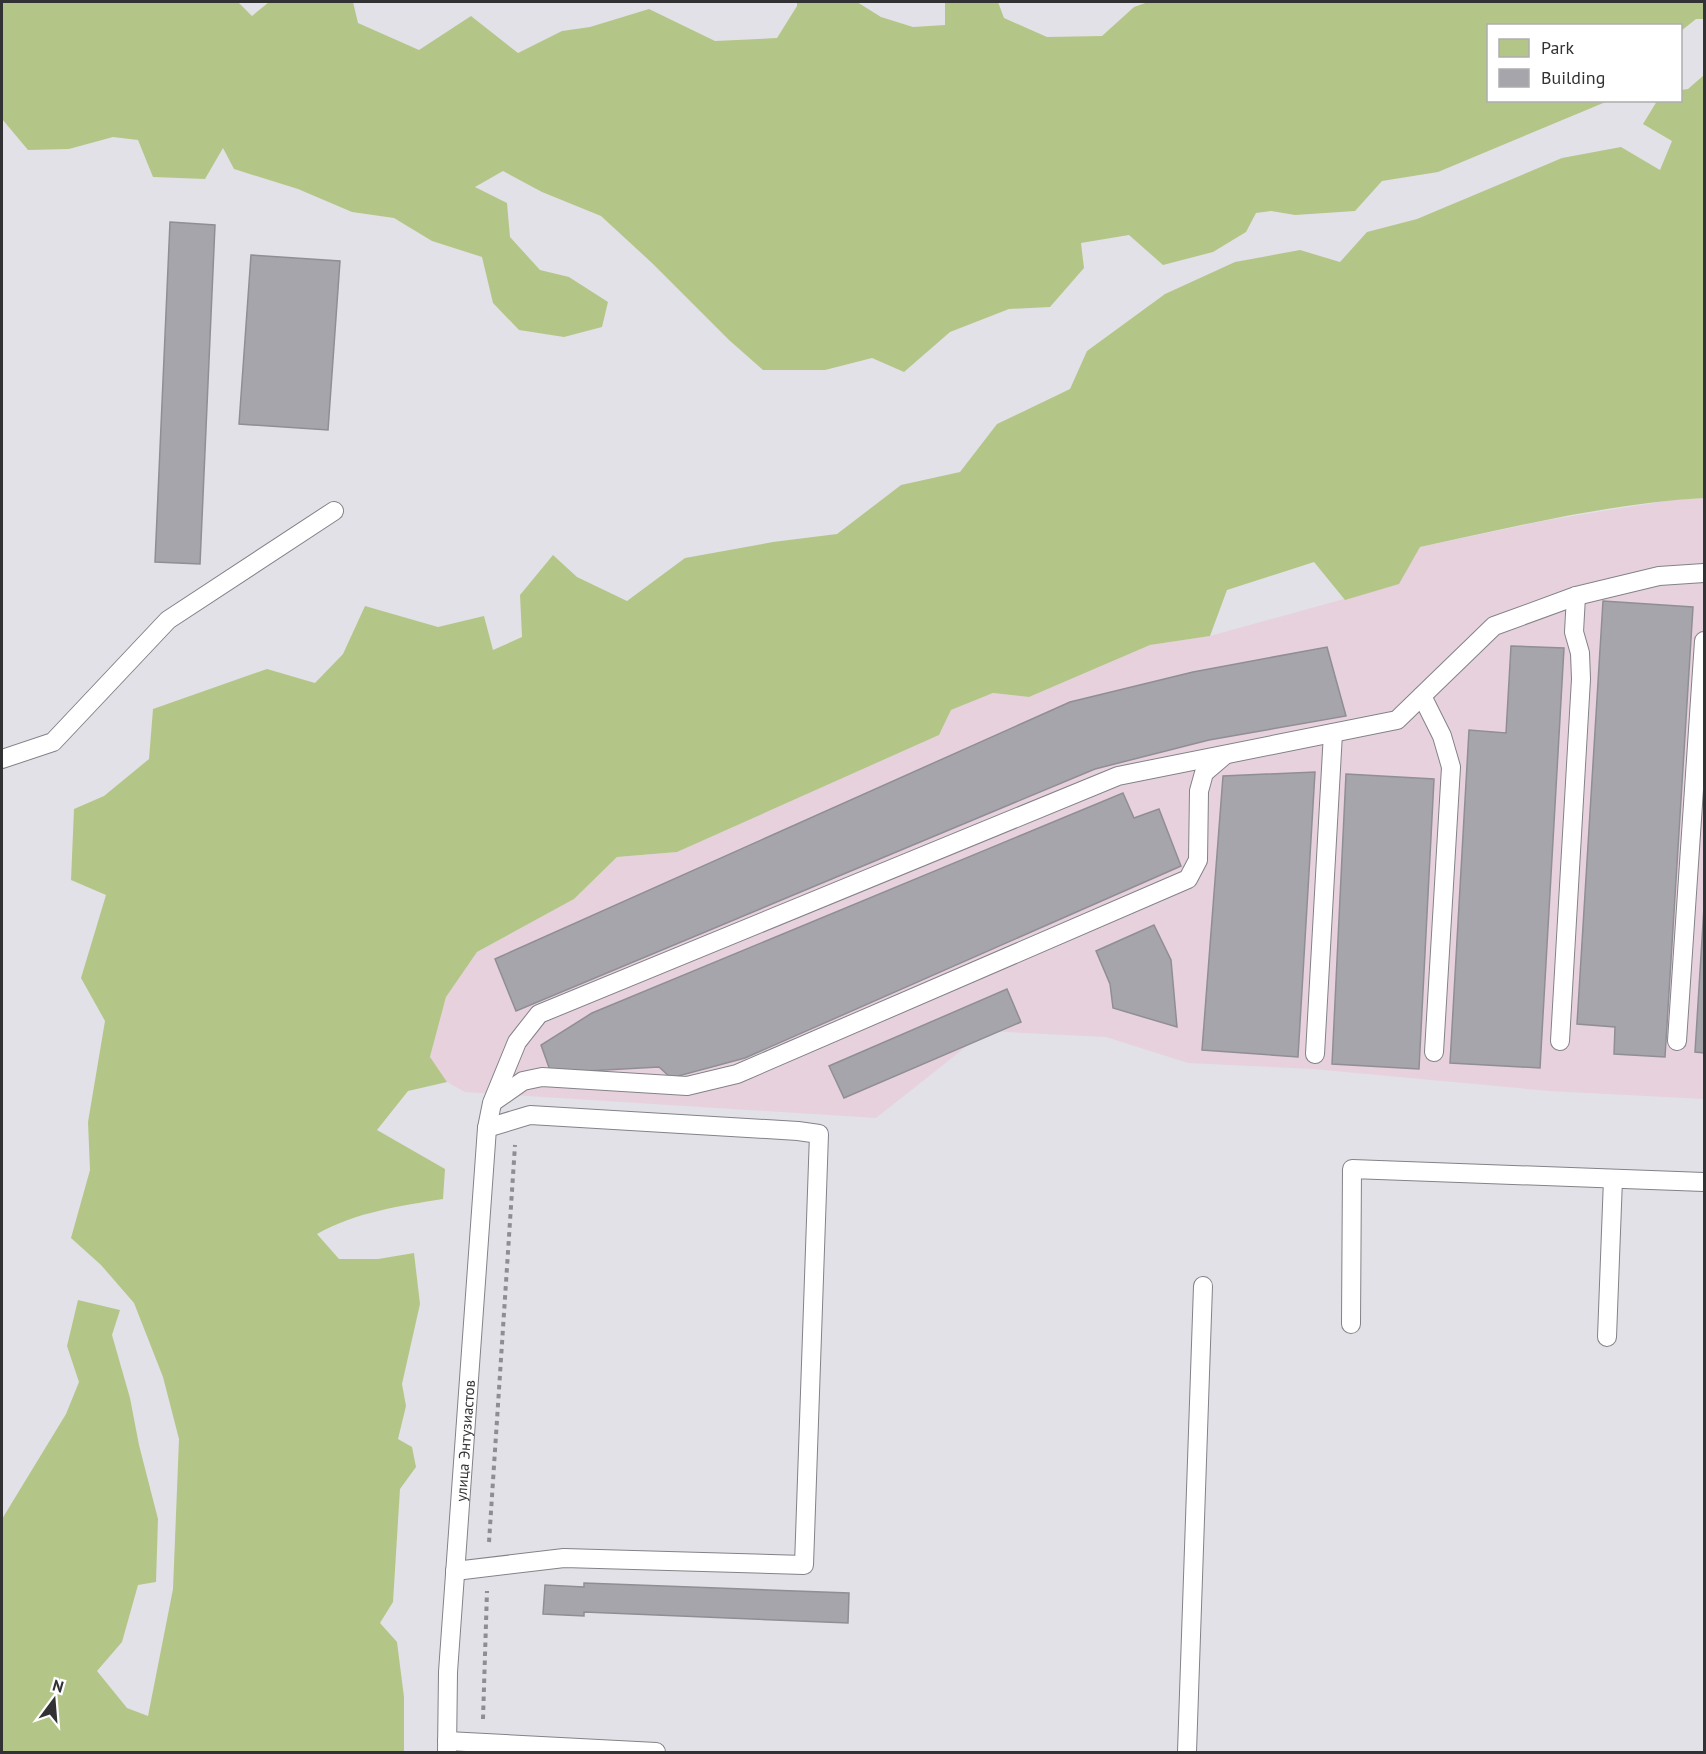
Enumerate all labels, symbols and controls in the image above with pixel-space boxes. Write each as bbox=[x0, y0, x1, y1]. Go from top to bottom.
legend bbox=[1487, 24, 1682, 102]
text: Park bbox=[1541, 36, 1574, 59]
text: Building bbox=[1541, 66, 1605, 89]
street label: улица Энтузиастов bbox=[451, 1379, 478, 1502]
north arrow bbox=[24, 1670, 84, 1730]
text: N bbox=[50, 1675, 66, 1697]

